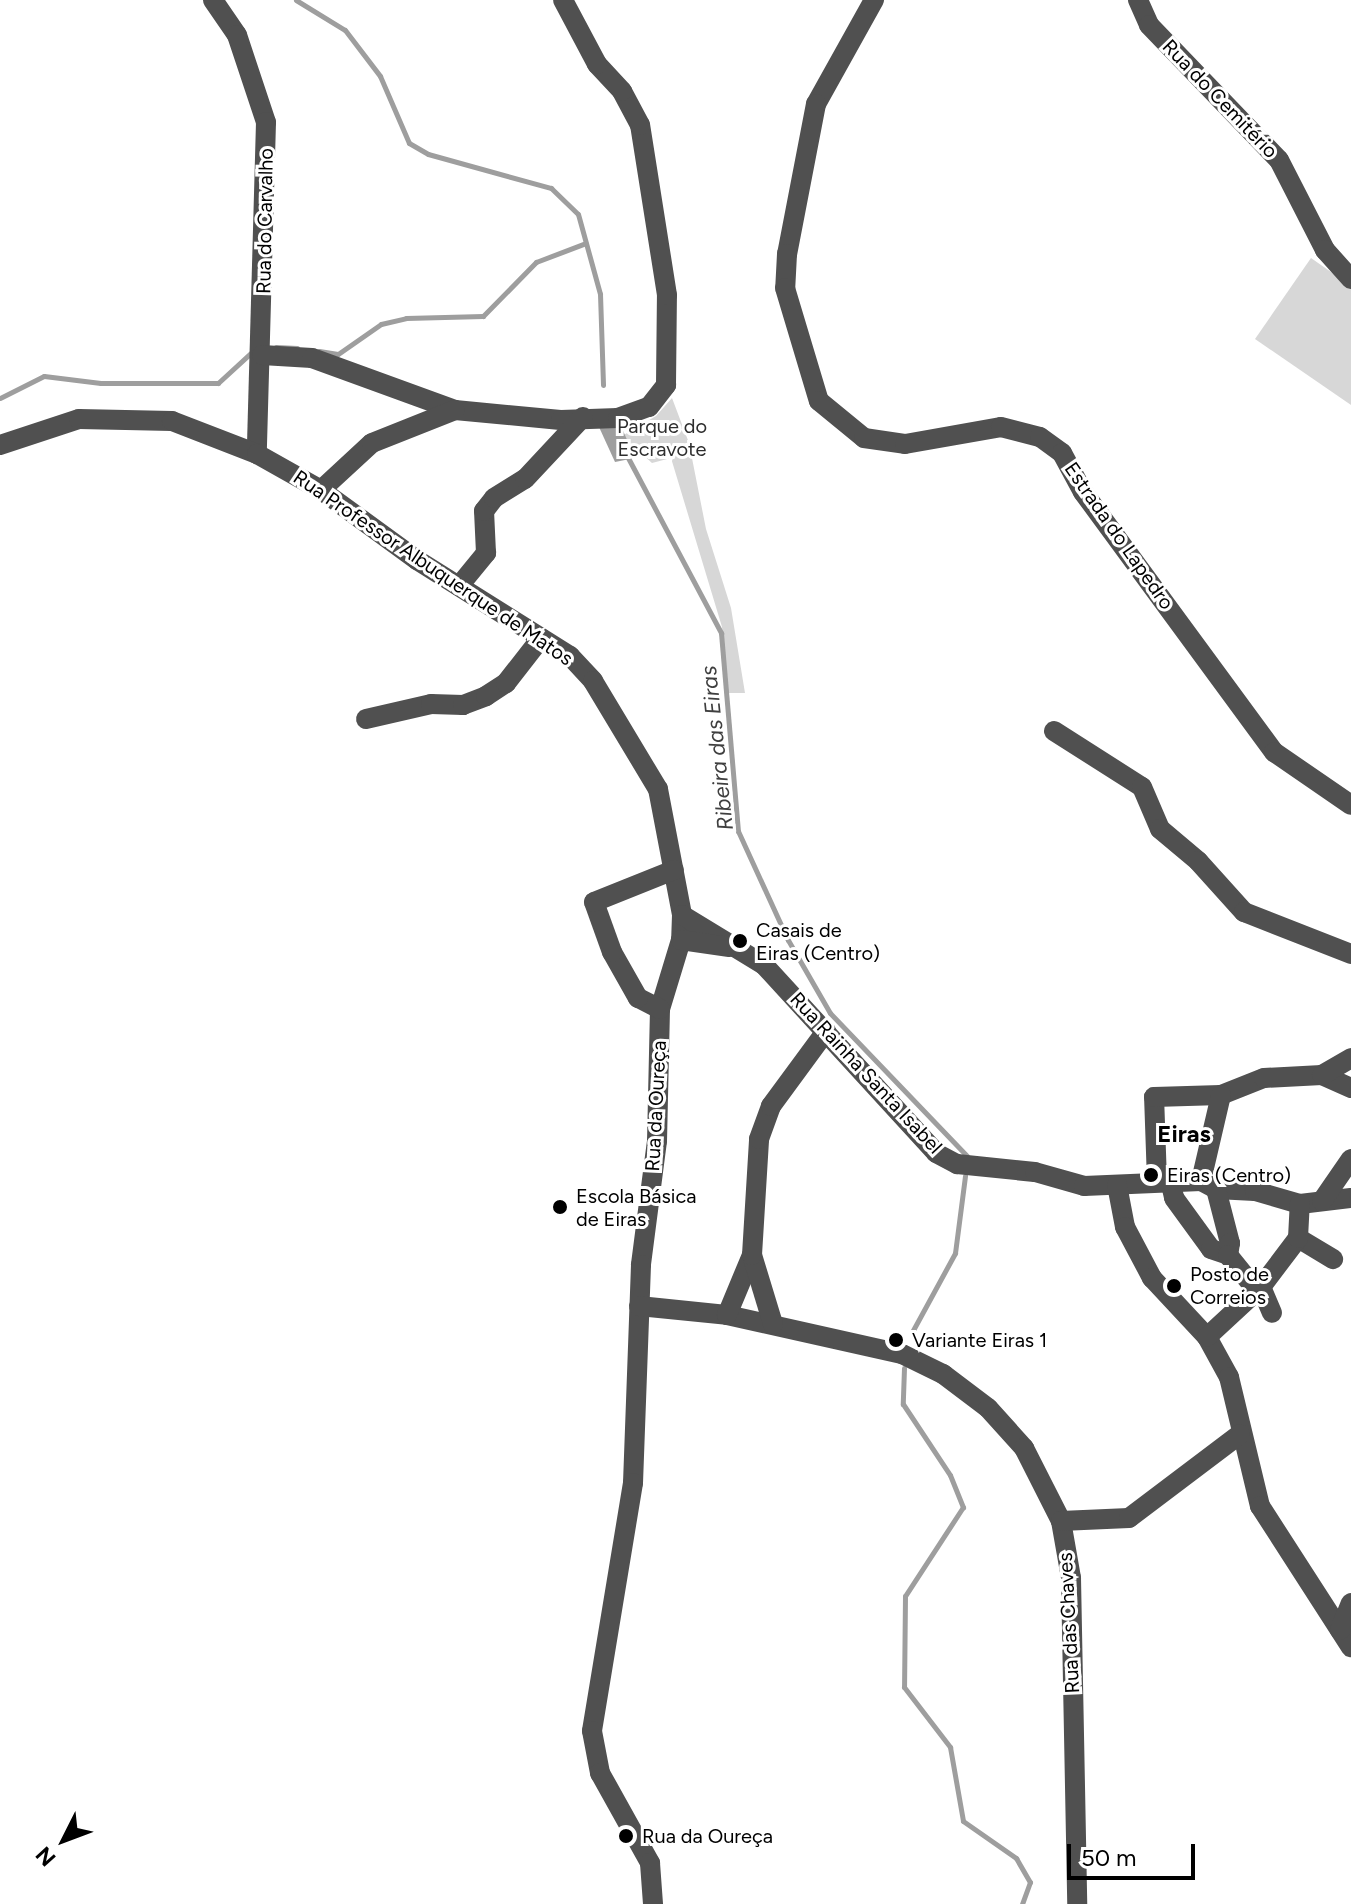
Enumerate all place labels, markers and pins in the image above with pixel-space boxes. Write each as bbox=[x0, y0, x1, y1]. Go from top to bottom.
place label: Casais de Eiras (Centro) bbox=[756, 918, 880, 965]
marker: Casais de Eiras (Centro) bbox=[731, 932, 749, 950]
place label: Eiras (Centro) bbox=[1167, 1163, 1291, 1187]
marker: Eiras (Centro) bbox=[1142, 1166, 1160, 1184]
place label: Escola Básica de Eiras bbox=[576, 1184, 696, 1231]
marker: Escola Básica de Eiras bbox=[551, 1198, 569, 1216]
place label: Posto de Correios bbox=[1190, 1262, 1269, 1309]
marker: Posto de Correios bbox=[1165, 1277, 1183, 1295]
place label: Variante Eiras 1 bbox=[912, 1328, 1047, 1352]
marker: Variante Eiras 1 bbox=[887, 1331, 905, 1349]
place label: Rua da Oureça bbox=[642, 1824, 773, 1848]
marker: Rua da Oureça bbox=[617, 1827, 635, 1845]

